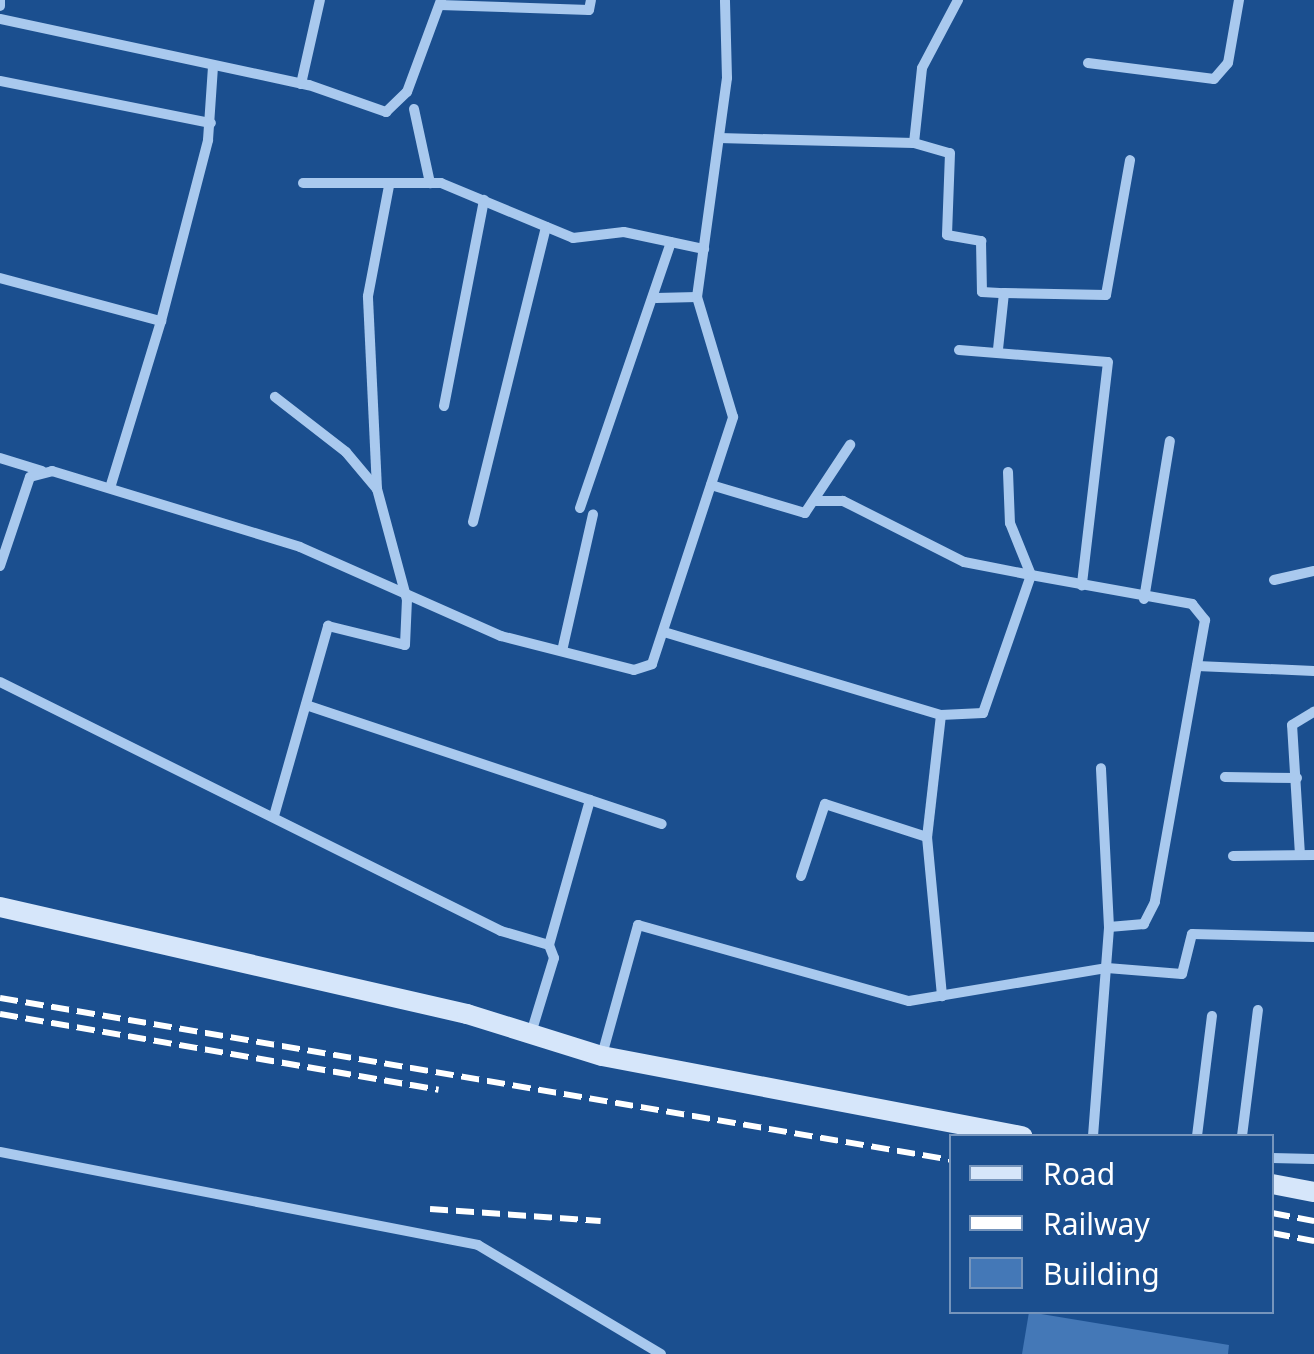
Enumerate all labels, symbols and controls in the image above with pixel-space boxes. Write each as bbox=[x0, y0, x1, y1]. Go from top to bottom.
legend bbox=[949, 1134, 1274, 1314]
text: Road bbox=[1043, 1153, 1115, 1194]
text: Railway bbox=[1043, 1203, 1150, 1244]
text: Building bbox=[1043, 1253, 1160, 1294]

